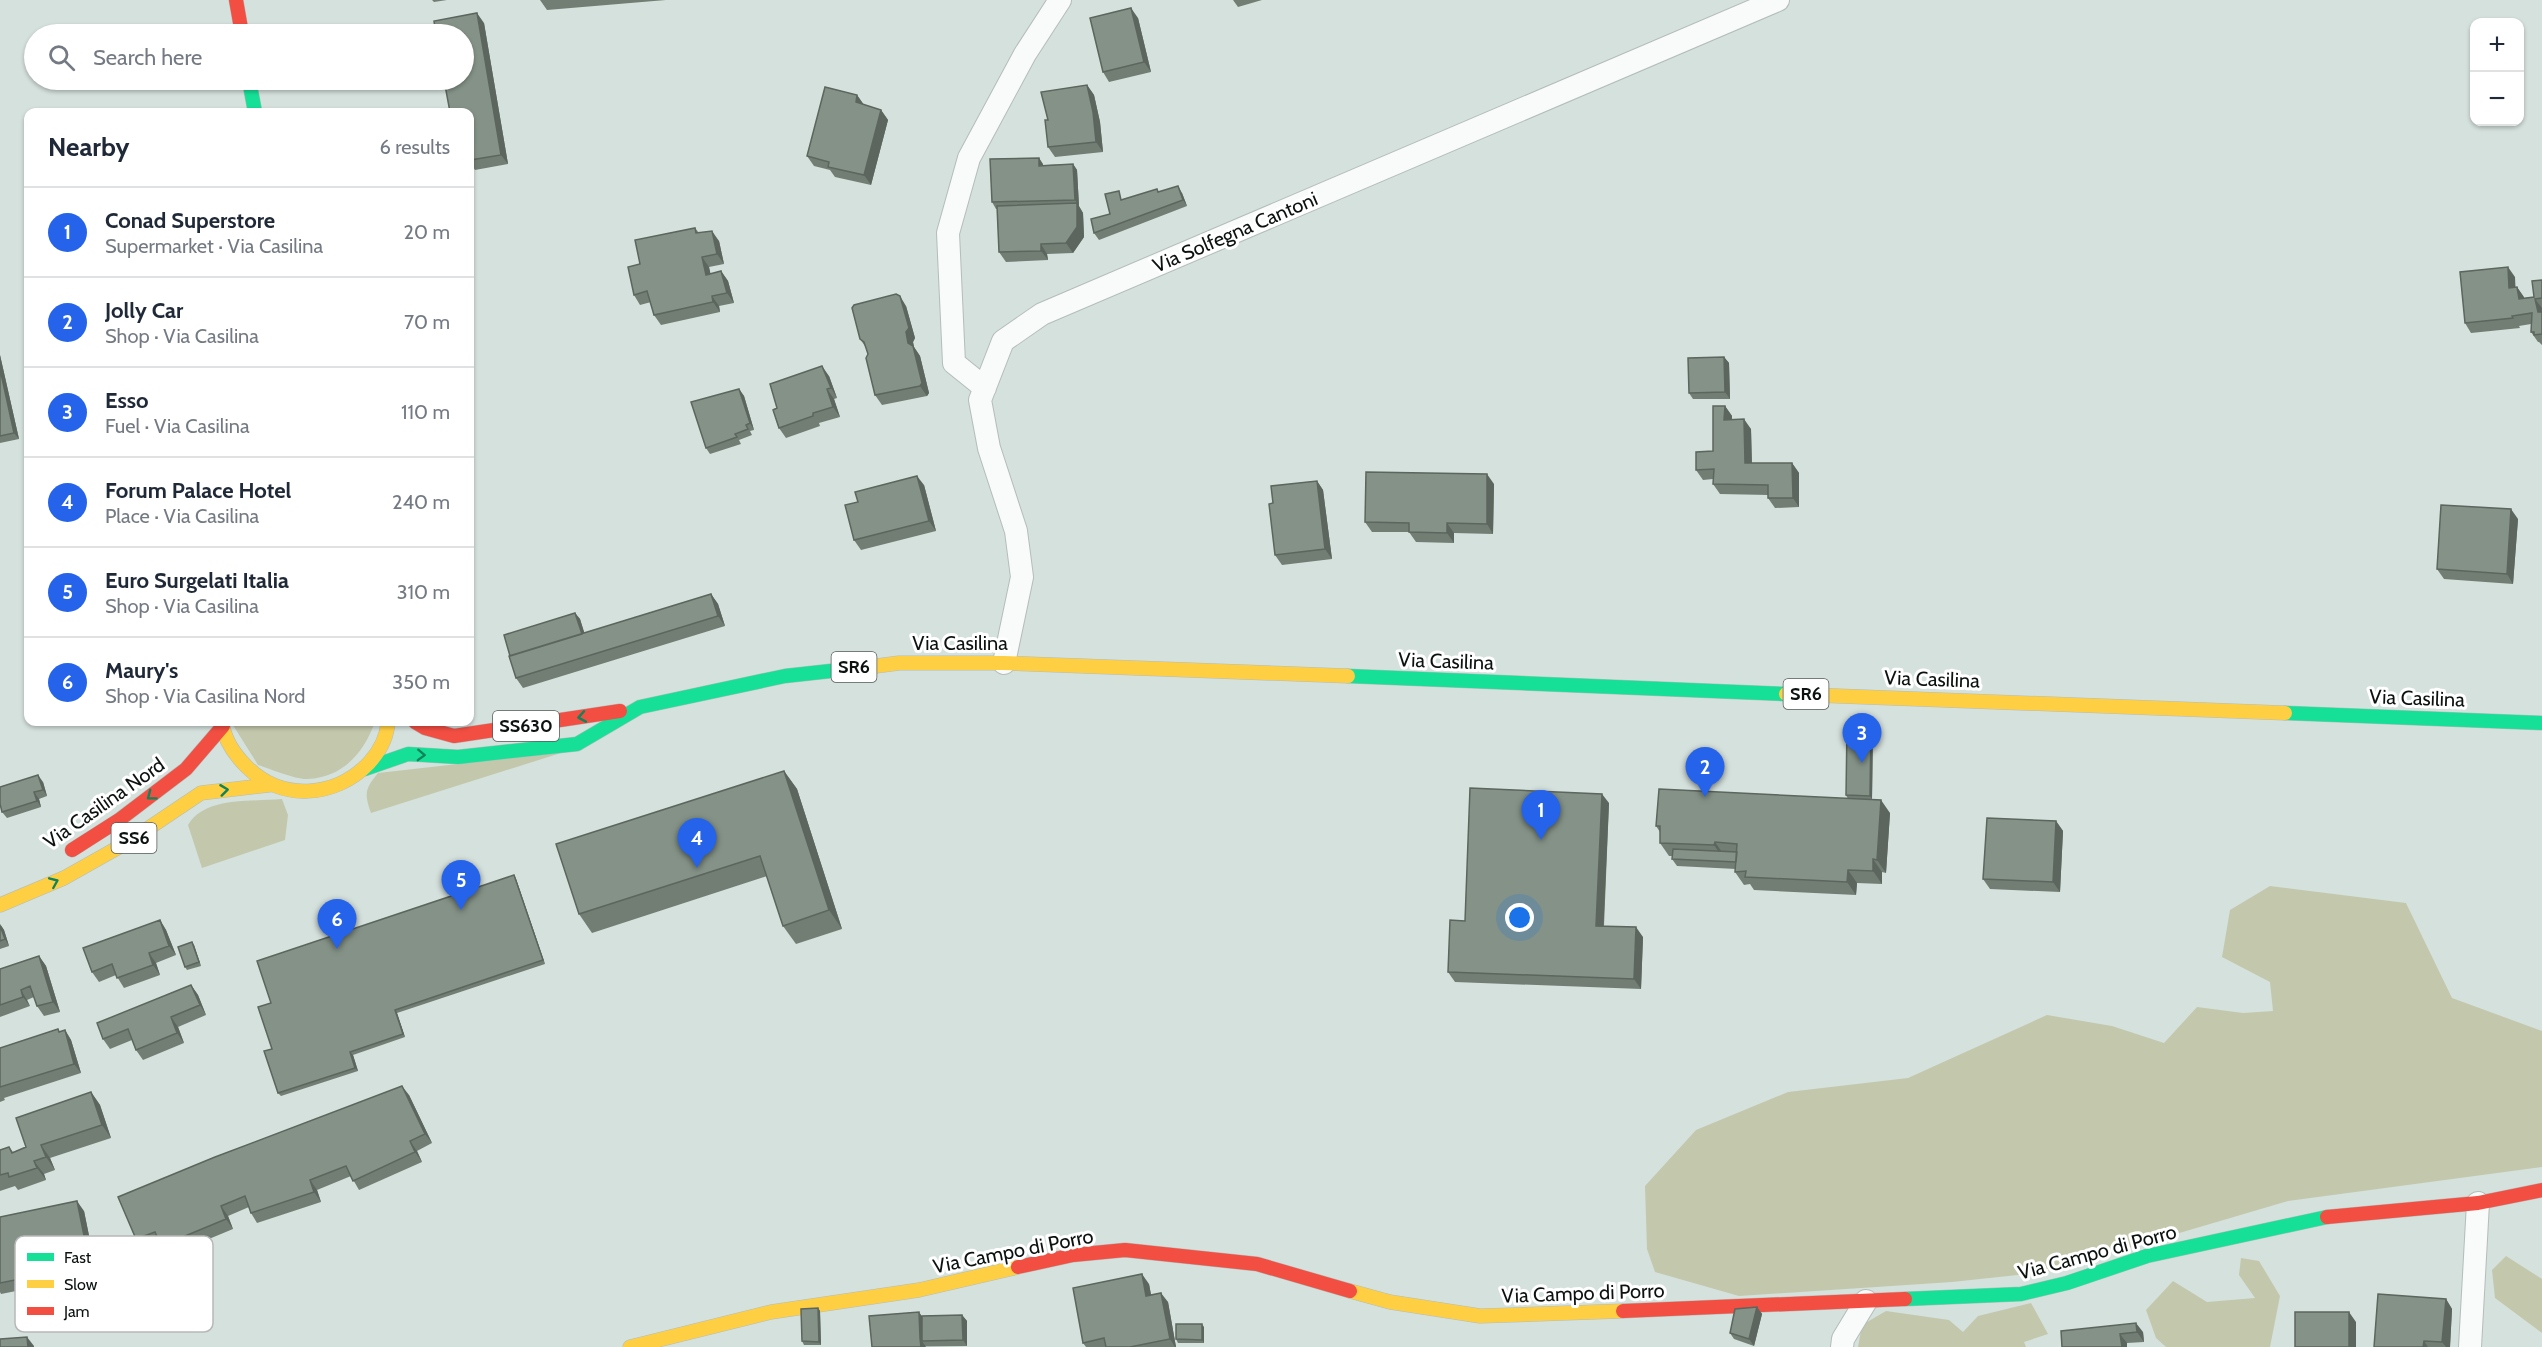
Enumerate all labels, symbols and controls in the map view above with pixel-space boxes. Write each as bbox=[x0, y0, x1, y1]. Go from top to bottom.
map controls bbox=[2470, 18, 2524, 126]
button: + bbox=[2470, 18, 2524, 72]
search box bbox=[24, 24, 474, 90]
icon: search bbox=[45, 41, 78, 74]
text: Search here bbox=[93, 44, 202, 71]
button: − bbox=[2470, 72, 2524, 126]
text: Nearby bbox=[48, 131, 129, 163]
text: 6 results bbox=[379, 135, 450, 159]
street label: Via Solfegna Cantoni bbox=[1149, 186, 1321, 278]
text: Conad Superstore bbox=[105, 207, 275, 234]
text: 1 bbox=[64, 220, 71, 244]
text: 20 m bbox=[404, 220, 450, 244]
text: Supermarket · Via Casilina bbox=[105, 234, 323, 258]
text: Jolly Car bbox=[105, 297, 183, 324]
text: 2 bbox=[62, 310, 73, 334]
text: 70 m bbox=[404, 310, 450, 334]
text: Shop · Via Casilina bbox=[105, 324, 259, 348]
text: Esso bbox=[105, 387, 149, 414]
text: 3 bbox=[62, 400, 73, 424]
text: 110 m bbox=[401, 400, 450, 424]
text: Fuel · Via Casilina bbox=[105, 414, 249, 438]
text: Forum Palace Hotel bbox=[105, 477, 291, 504]
text: 4 bbox=[61, 490, 74, 514]
text: 240 m bbox=[392, 490, 450, 514]
text: Place · Via Casilina bbox=[105, 504, 259, 528]
text: Euro Surgelati Italia bbox=[105, 567, 289, 594]
text: 5 bbox=[62, 580, 73, 604]
text: 310 m bbox=[397, 580, 450, 604]
text: Shop · Via Casilina bbox=[105, 594, 259, 618]
street label: Via Casilina bbox=[912, 631, 1008, 655]
street label: Via Casilina bbox=[1398, 647, 1495, 675]
road number: SR6 bbox=[832, 652, 876, 682]
text: Maury's bbox=[105, 657, 178, 684]
street label: Via Casilina bbox=[1884, 665, 1981, 693]
text: 6 bbox=[62, 670, 73, 694]
text: 350 m bbox=[392, 670, 450, 694]
road number: SR6 bbox=[1784, 679, 1828, 709]
text: Shop · Via Casilina Nord bbox=[105, 684, 305, 708]
street label: Via Casilina bbox=[2369, 684, 2466, 712]
one-way arrow bbox=[577, 710, 587, 723]
road number: SS630 bbox=[493, 711, 559, 741]
pin: 3 bbox=[1842, 714, 1882, 763]
pin: 2 bbox=[1686, 748, 1724, 797]
one-way arrow bbox=[417, 749, 426, 761]
street label: Via Casilina Nord bbox=[39, 752, 169, 854]
one-way arrow bbox=[219, 785, 228, 797]
one-way arrow bbox=[147, 789, 158, 800]
pin: 1 bbox=[1522, 790, 1560, 840]
pin: 4 bbox=[678, 818, 716, 868]
road number: SS6 bbox=[112, 823, 156, 853]
pin: 5 bbox=[442, 860, 480, 910]
one-way arrow bbox=[48, 877, 59, 889]
pin: 6 bbox=[318, 900, 356, 949]
your location bbox=[1505, 903, 1534, 932]
street label: Via Campo di Porro bbox=[2015, 1219, 2179, 1285]
street label: Via Campo di Porro bbox=[931, 1224, 1095, 1278]
legend bbox=[15, 1236, 213, 1332]
text: Fast bbox=[64, 1248, 92, 1267]
text: Slow bbox=[64, 1275, 98, 1294]
street label: Via Campo di Porro bbox=[1501, 1278, 1665, 1308]
text: Jam bbox=[63, 1302, 90, 1321]

